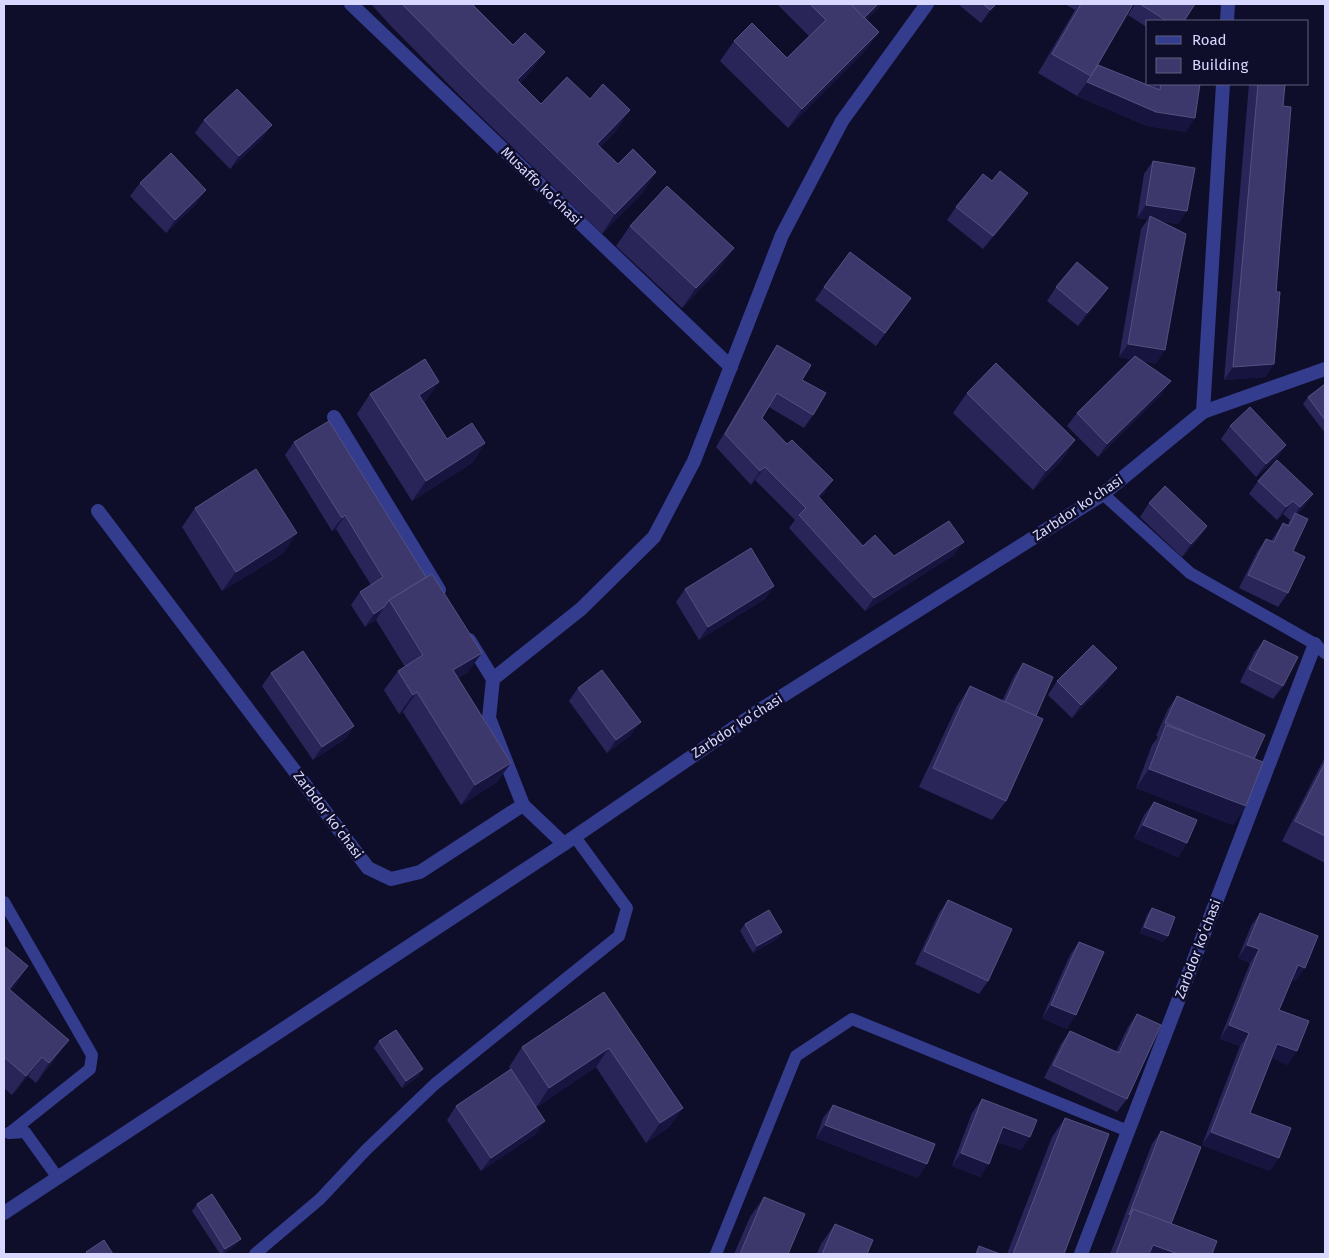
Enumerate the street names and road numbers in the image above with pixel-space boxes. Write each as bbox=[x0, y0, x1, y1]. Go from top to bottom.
street label: Musaffo koʻchasi bbox=[497, 143, 585, 229]
street label: Zarbdor koʻchasi bbox=[1030, 472, 1126, 544]
street label: Zarbdor koʻchasi bbox=[688, 690, 786, 762]
street label: Zarbdor koʻchasi bbox=[290, 768, 366, 862]
street label: Zarbdor koʻchasi bbox=[1171, 897, 1225, 1001]

